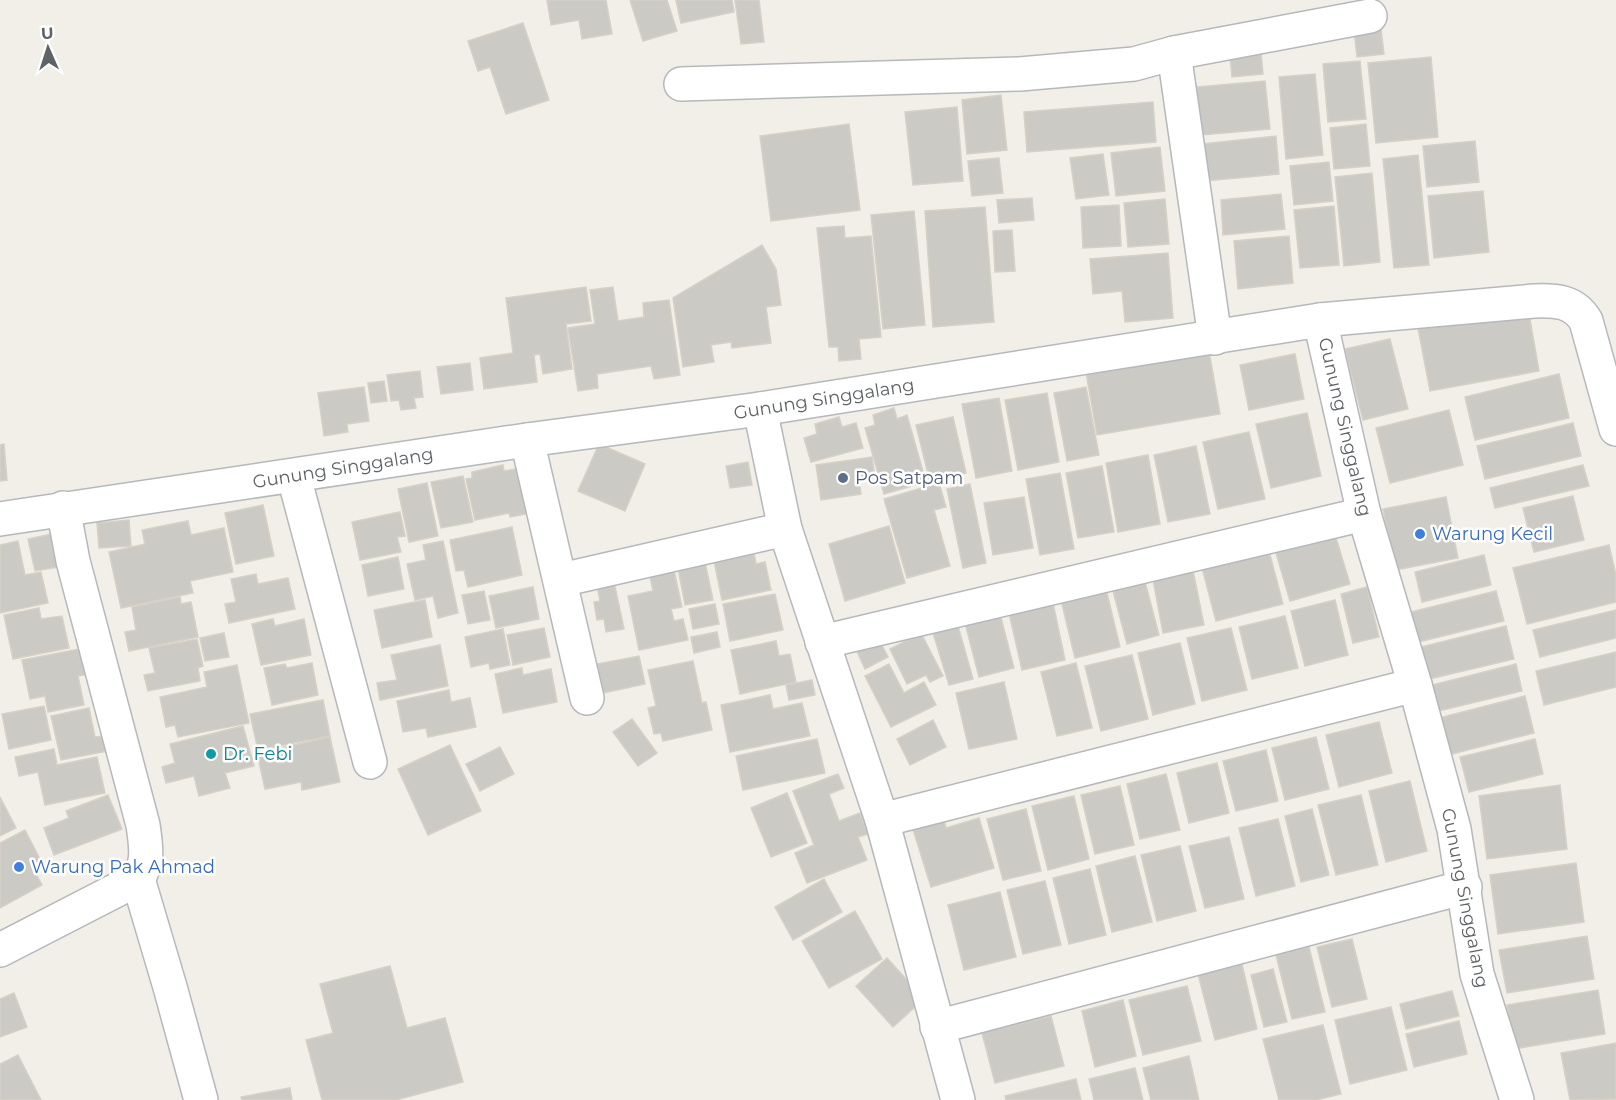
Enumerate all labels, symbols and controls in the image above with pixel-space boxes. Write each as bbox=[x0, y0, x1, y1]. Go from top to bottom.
north arrow bbox=[18, 18, 78, 78]
text: U bbox=[40, 24, 54, 43]
street label: Gunung Singgalang bbox=[1314, 335, 1376, 519]
street label: Gunung Singgalang bbox=[732, 374, 916, 424]
street label: Gunung Singgalang bbox=[251, 443, 435, 493]
place label: Pos Satpam bbox=[855, 467, 963, 489]
marker: Pos Satpam bbox=[836, 471, 850, 485]
place label: Warung Kecil bbox=[1432, 523, 1553, 545]
marker: Warung Kecil bbox=[1413, 527, 1427, 541]
place label: Dr. Febi bbox=[223, 743, 292, 765]
marker: Dr. Febi bbox=[204, 747, 218, 761]
street label: Gunung Singgalang bbox=[1437, 806, 1493, 990]
place label: Warung Pak Ahmad bbox=[31, 856, 215, 878]
marker: Warung Pak Ahmad bbox=[12, 860, 26, 874]

